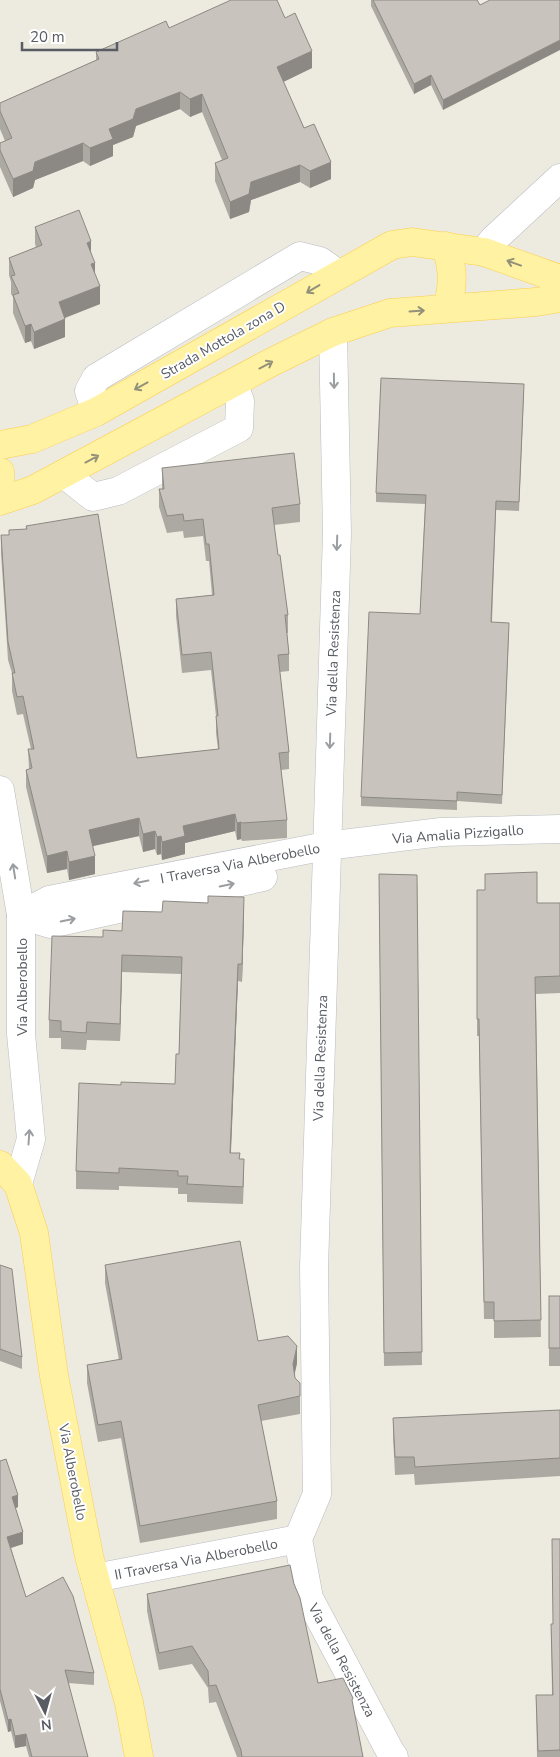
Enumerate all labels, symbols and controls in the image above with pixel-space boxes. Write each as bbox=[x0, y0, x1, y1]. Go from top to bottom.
scale bar bbox=[22, 20, 118, 52]
text: 20 m bbox=[30, 27, 65, 47]
one-way arrow bbox=[507, 258, 522, 267]
one-way arrow bbox=[307, 284, 321, 294]
street label: Strada Mottola zona D bbox=[158, 297, 289, 384]
one-way arrow bbox=[409, 306, 425, 315]
one-way arrow bbox=[258, 360, 273, 370]
one-way arrow bbox=[329, 372, 339, 389]
one-way arrow bbox=[135, 382, 149, 392]
one-way arrow bbox=[84, 454, 99, 463]
one-way arrow bbox=[332, 535, 341, 551]
street label: Via della Resistenza bbox=[322, 590, 345, 717]
one-way arrow bbox=[325, 732, 334, 748]
street label: Via Amalia Pizzigallo bbox=[391, 820, 525, 849]
street label: I Traversa Via Alberobello bbox=[159, 839, 322, 888]
one-way arrow bbox=[8, 863, 18, 879]
one-way arrow bbox=[133, 878, 149, 887]
one-way arrow bbox=[218, 880, 234, 889]
one-way arrow bbox=[60, 915, 76, 924]
street label: Via Alberobello bbox=[13, 938, 32, 1037]
street label: Via della Resistenza bbox=[309, 995, 332, 1122]
one-way arrow bbox=[25, 1130, 34, 1146]
street label: Via Alberobello bbox=[54, 1421, 91, 1522]
street label: II Traversa Via Alberobello bbox=[113, 1534, 280, 1585]
street label: Via della Resistenza bbox=[303, 1599, 380, 1720]
north arrow bbox=[20, 1687, 70, 1737]
text: N bbox=[40, 1714, 53, 1734]

